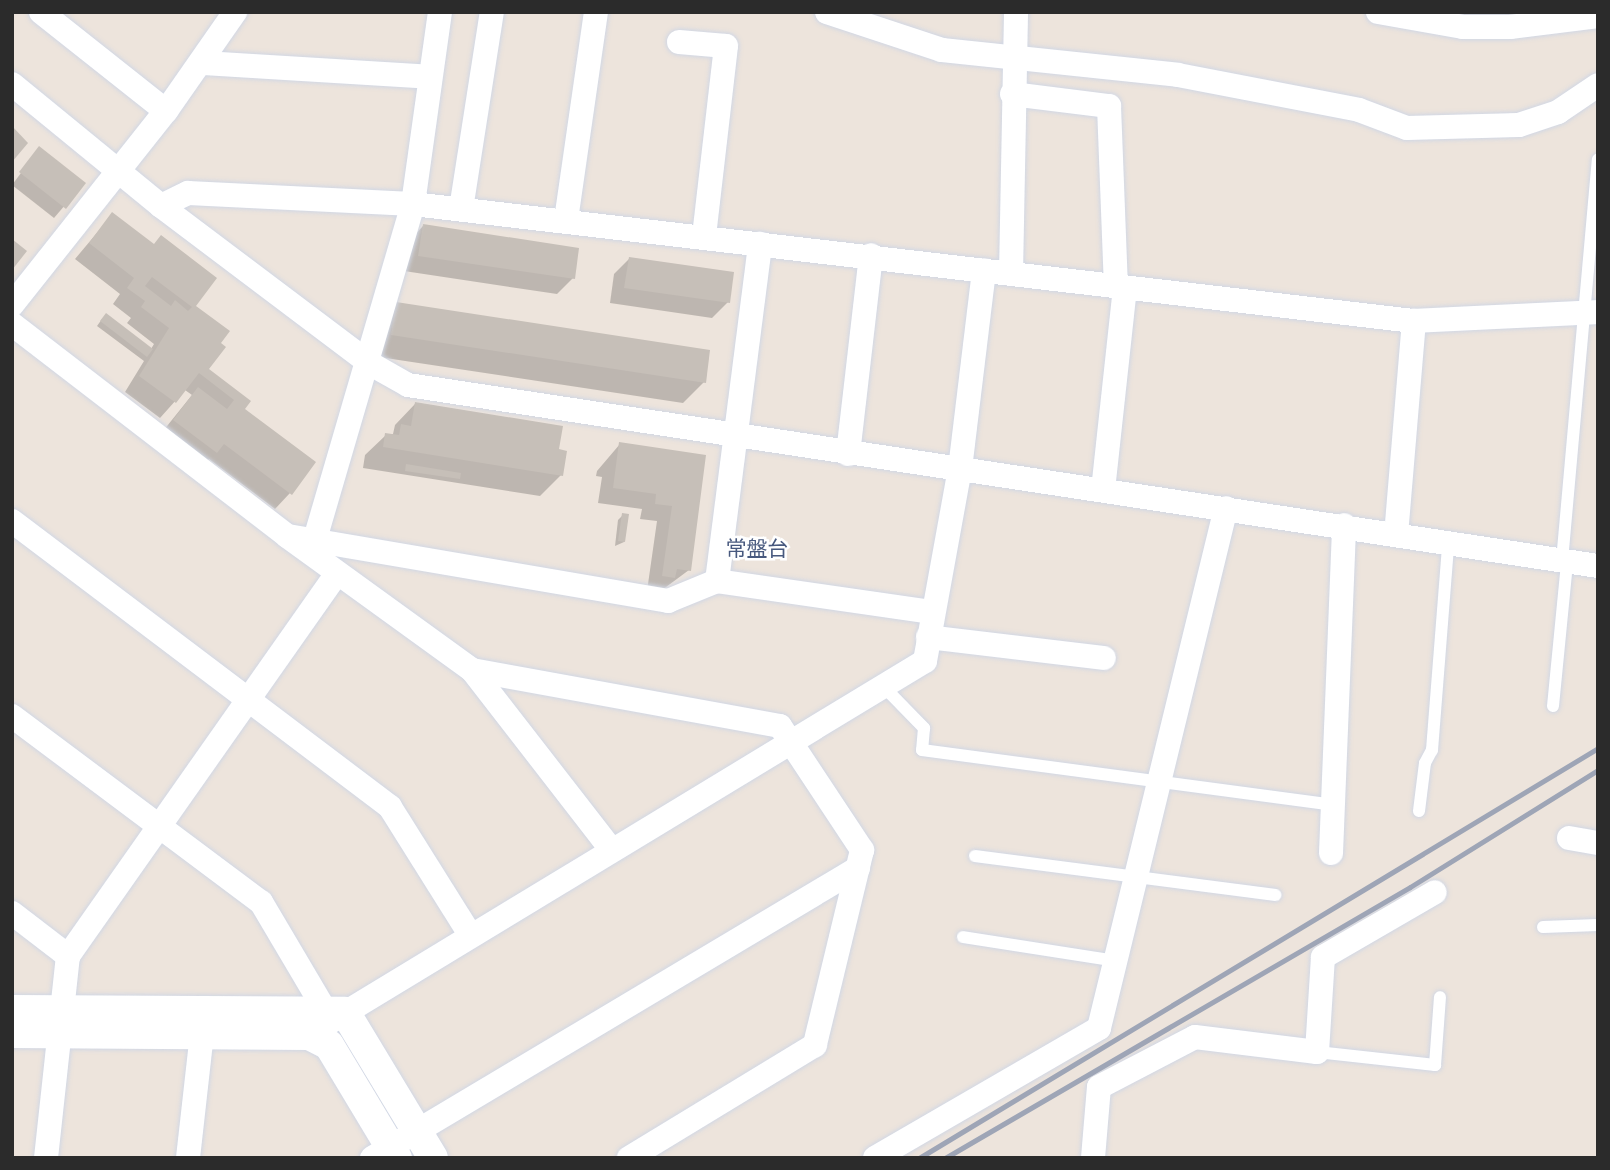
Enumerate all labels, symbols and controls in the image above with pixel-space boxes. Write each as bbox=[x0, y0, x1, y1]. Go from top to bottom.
district label: 常盤台 bbox=[726, 536, 788, 562]

